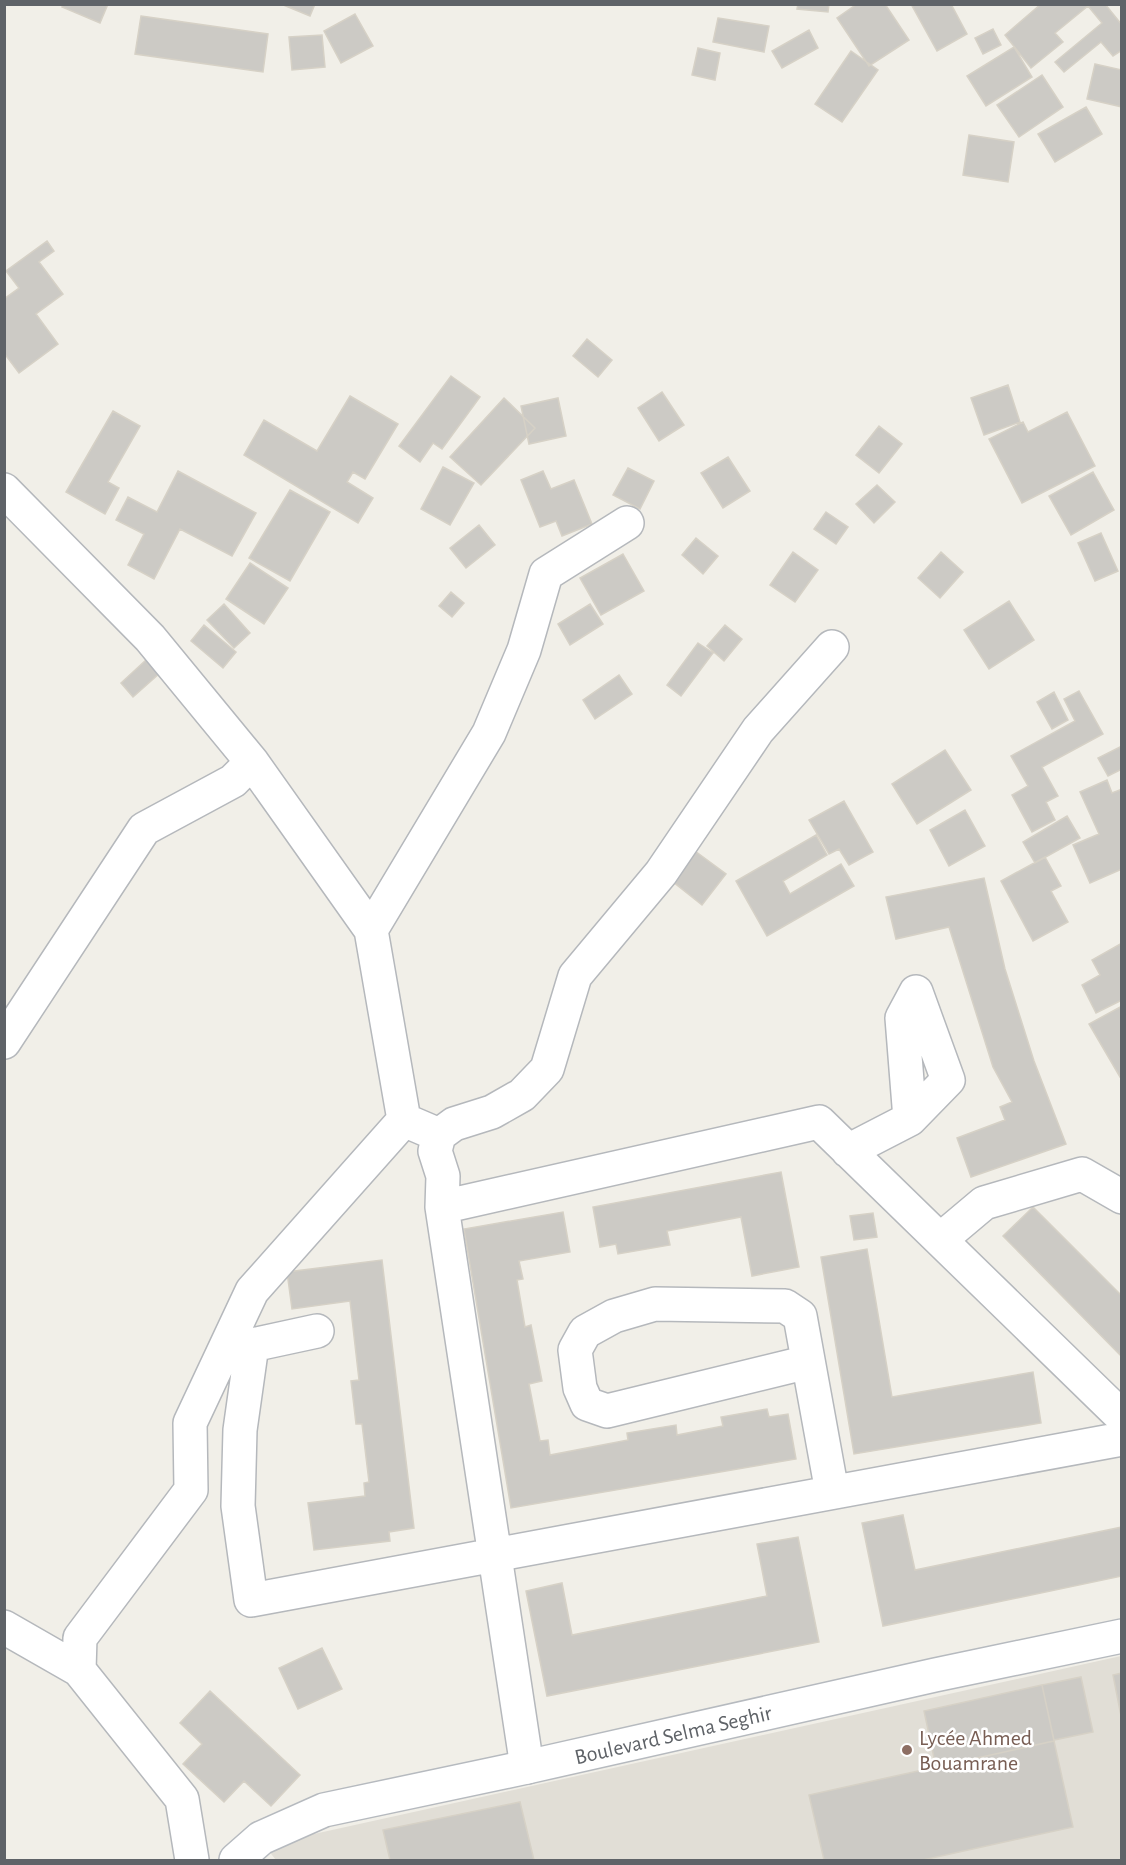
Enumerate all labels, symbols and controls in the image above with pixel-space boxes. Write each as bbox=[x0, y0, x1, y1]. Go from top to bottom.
street label: Boulevard Selma Seghir bbox=[573, 1702, 774, 1768]
place label: Lycée Ahmed Bouamrane bbox=[919, 1727, 1032, 1774]
marker: Lycée Ahmed Bouamrane bbox=[900, 1743, 914, 1757]

